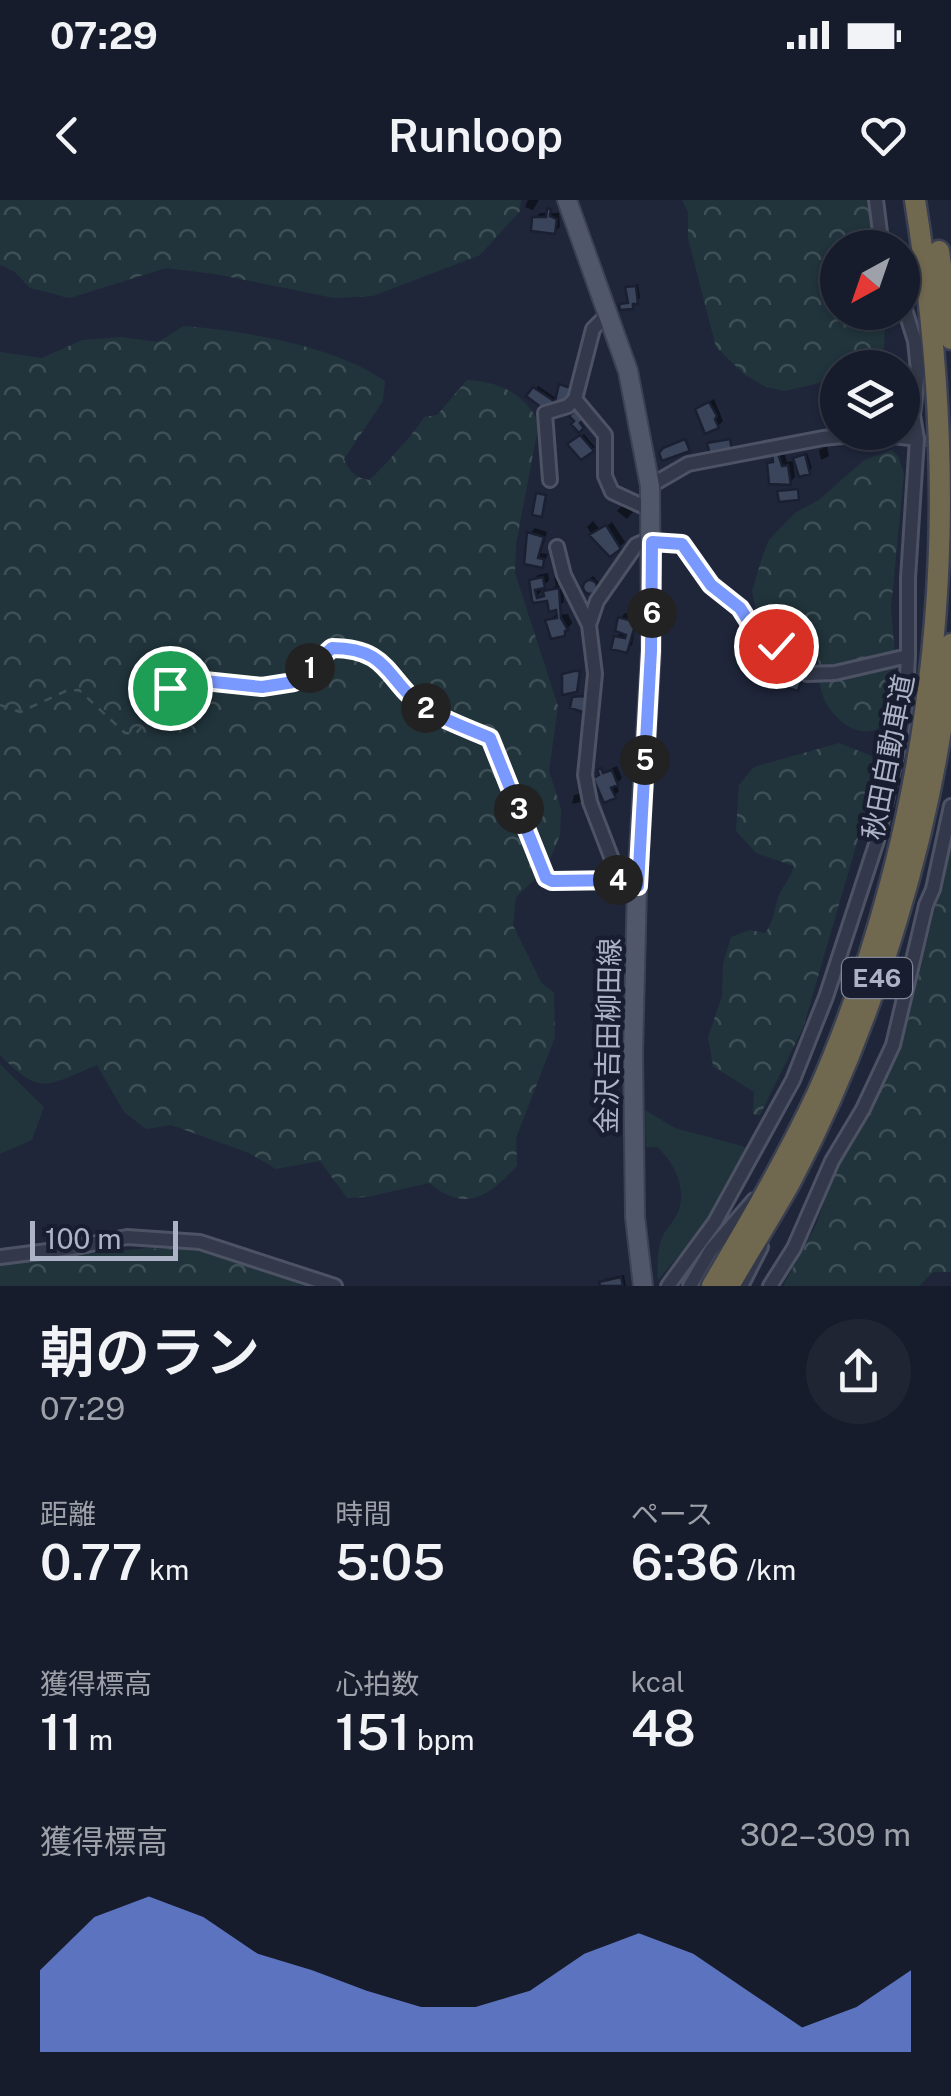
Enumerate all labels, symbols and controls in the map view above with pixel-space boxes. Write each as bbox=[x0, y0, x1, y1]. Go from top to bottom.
text: 07:29 bbox=[50, 13, 158, 58]
icon: back bbox=[40, 108, 95, 163]
icon: heart bbox=[856, 108, 911, 163]
text: Runloop bbox=[388, 109, 563, 162]
north arrow bbox=[820, 230, 920, 330]
map controls bbox=[820, 230, 920, 450]
button: layers bbox=[820, 350, 920, 450]
pin: 6 bbox=[627, 588, 677, 638]
text: 6 bbox=[643, 596, 661, 629]
pin bbox=[734, 604, 819, 689]
icon: check bbox=[749, 619, 804, 674]
pin: 1 bbox=[285, 643, 335, 693]
pin bbox=[128, 646, 213, 731]
text: 1 bbox=[304, 651, 316, 684]
icon: arrive bbox=[143, 661, 198, 716]
street label: 秋田自動車道 bbox=[855, 671, 920, 843]
pin: 2 bbox=[401, 683, 451, 733]
text: 2 bbox=[417, 691, 435, 724]
pin: 5 bbox=[620, 735, 670, 785]
text: 5 bbox=[636, 743, 654, 776]
pin: 3 bbox=[494, 784, 544, 834]
text: 3 bbox=[510, 792, 528, 825]
pin: 4 bbox=[593, 855, 643, 905]
text: 4 bbox=[609, 863, 627, 896]
street label: 金沢吉田柳田線 bbox=[589, 938, 626, 1134]
road number: E46 bbox=[842, 958, 912, 998]
scale bar bbox=[30, 1216, 178, 1260]
text: 100 m bbox=[45, 1222, 122, 1255]
button: share bbox=[806, 1319, 911, 1424]
text: 朝のラン bbox=[40, 1320, 260, 1384]
text: 07:29 bbox=[40, 1390, 125, 1427]
text: 距離 bbox=[40, 1497, 96, 1530]
text: 時間 bbox=[335, 1497, 391, 1530]
text: ペース bbox=[631, 1497, 713, 1530]
text: 0.77 bbox=[40, 1532, 142, 1591]
text: 5:05 bbox=[335, 1532, 445, 1591]
text: 6:36 bbox=[631, 1532, 740, 1591]
text: km bbox=[142, 1553, 189, 1586]
text: /km bbox=[740, 1553, 796, 1586]
text: kcal bbox=[631, 1665, 685, 1698]
text: 獲得標高 bbox=[40, 1667, 152, 1700]
text: 心拍数 bbox=[335, 1667, 419, 1700]
text: 48 bbox=[631, 1698, 696, 1757]
text: 11 bbox=[40, 1702, 82, 1761]
text: 151 bbox=[335, 1702, 410, 1761]
text: m bbox=[82, 1723, 113, 1756]
text: bpm bbox=[410, 1723, 475, 1756]
text: 302–309 m bbox=[740, 1816, 911, 1853]
text: 獲得標高 bbox=[40, 1823, 168, 1860]

